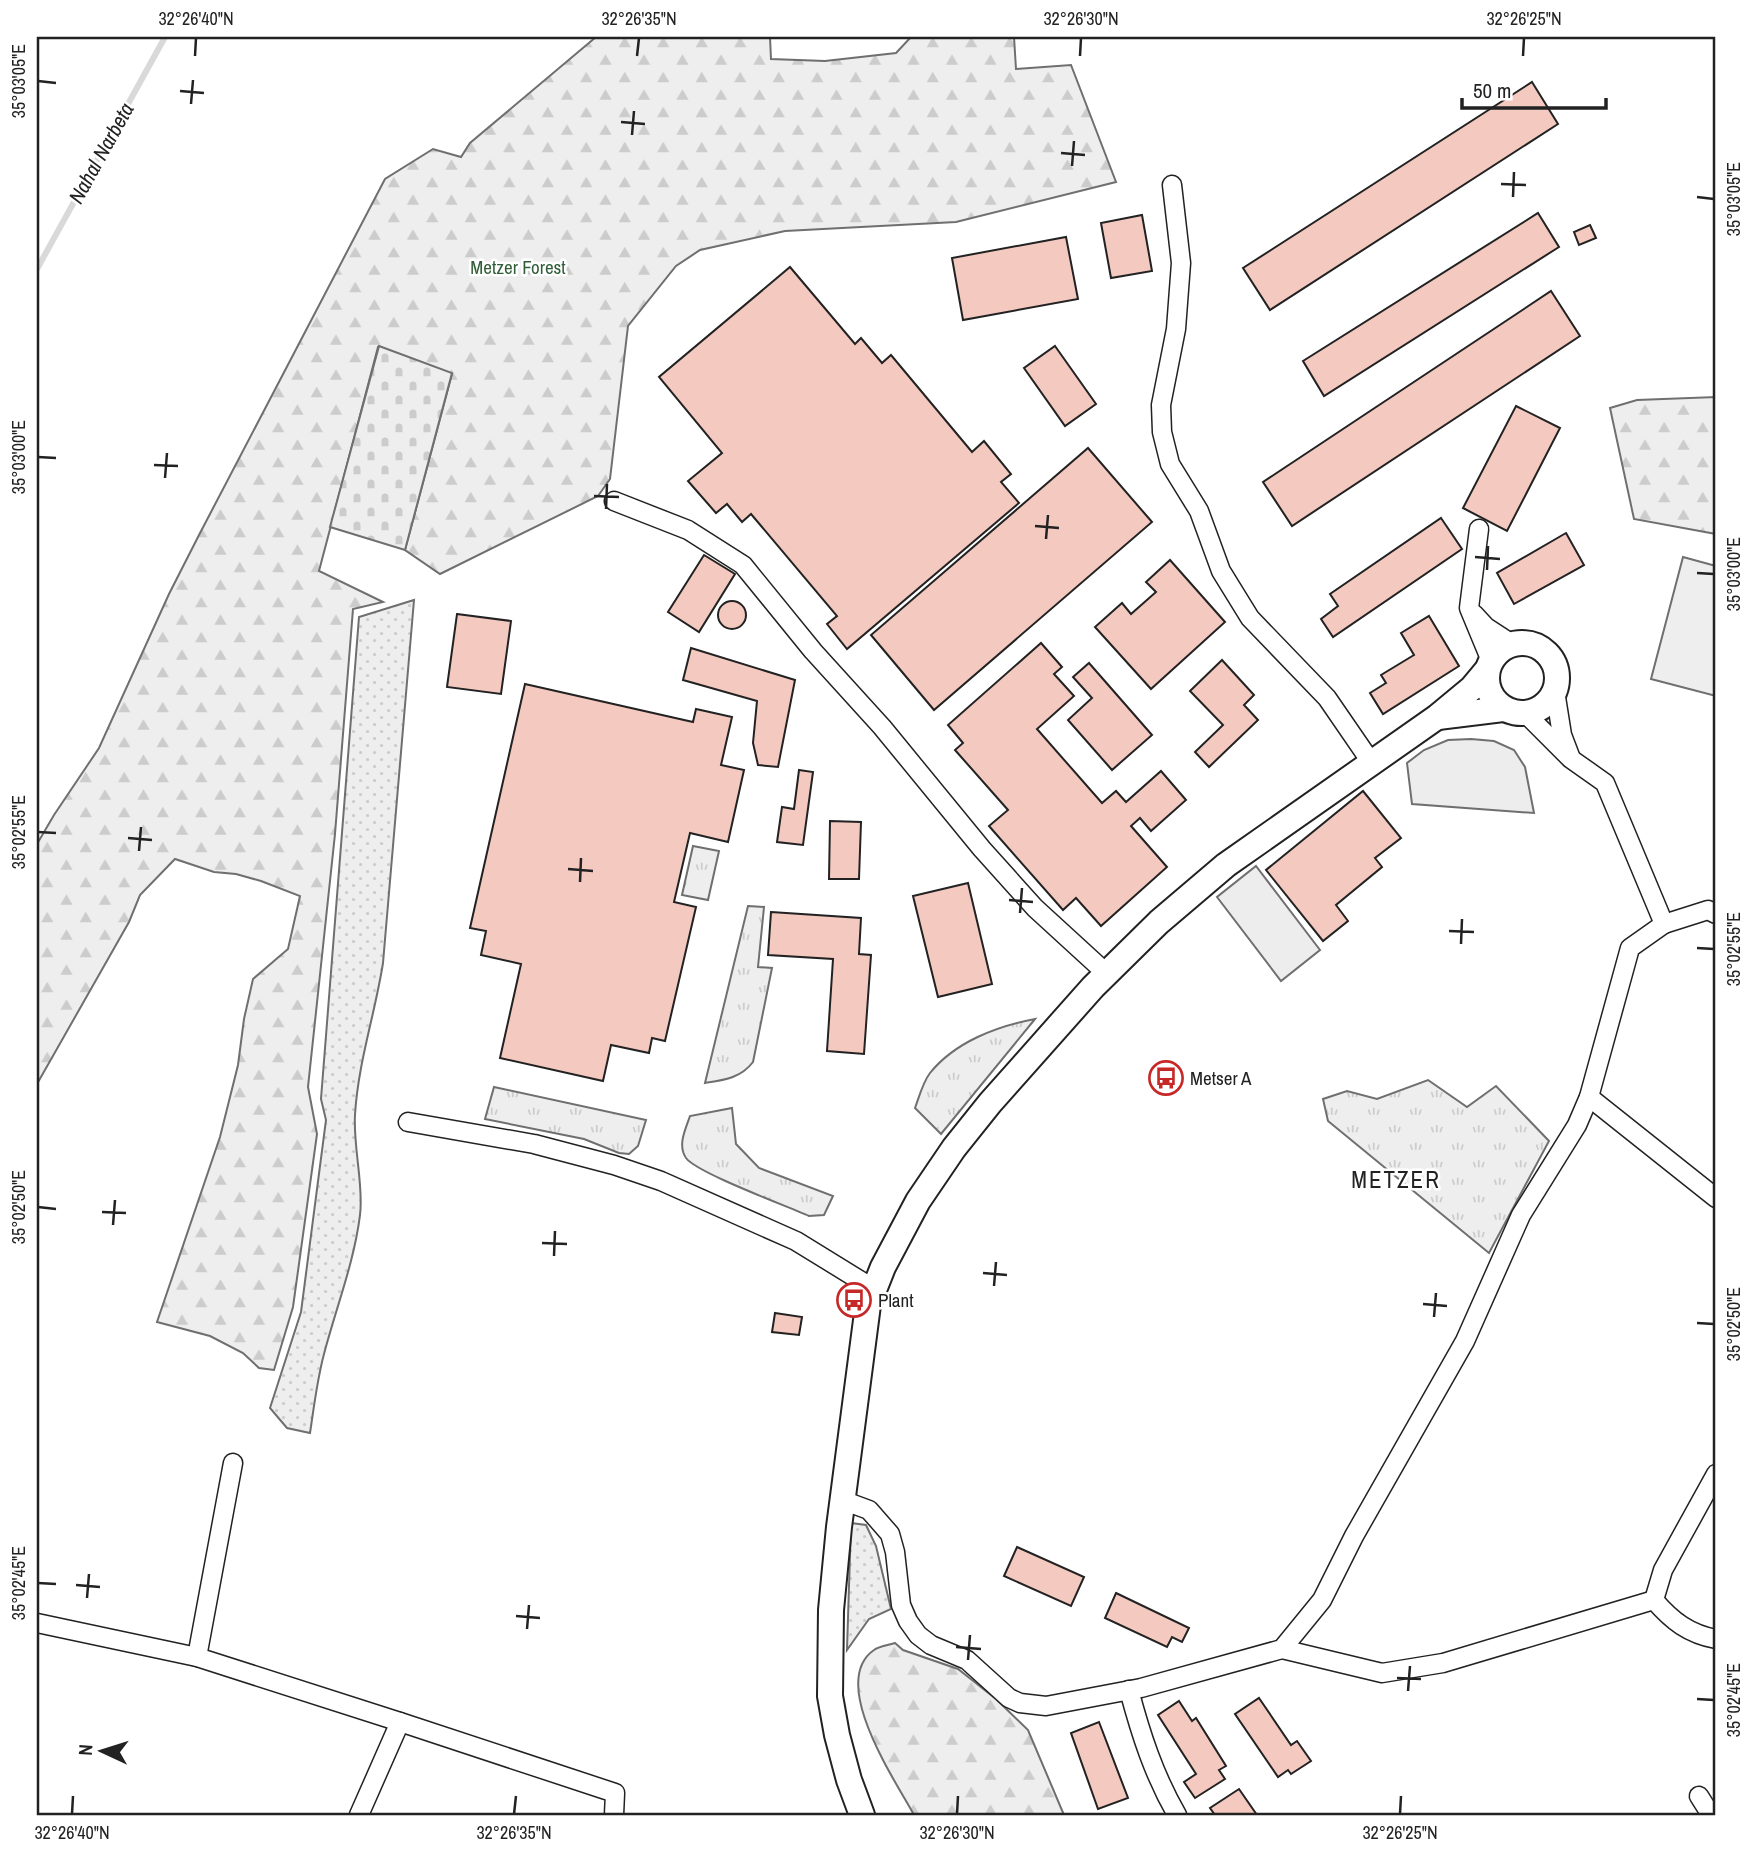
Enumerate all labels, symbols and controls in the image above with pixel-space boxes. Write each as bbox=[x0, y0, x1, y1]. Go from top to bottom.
text: 32°26'40"N bbox=[158, 6, 234, 31]
text: 32°26'35"N bbox=[601, 6, 677, 31]
text: 32°26'30"N bbox=[1043, 6, 1119, 31]
text: 32°26'25"N bbox=[1486, 6, 1562, 31]
text: 35°03'05"E bbox=[6, 44, 31, 118]
scale bar bbox=[1462, 66, 1606, 110]
text: 50 m bbox=[1473, 76, 1511, 105]
water label: Nahal Narbeta bbox=[61, 97, 141, 209]
text: 35°03'05"E bbox=[1721, 162, 1746, 236]
park label: Metzer Forest bbox=[470, 254, 566, 280]
text: 35°03'00"E bbox=[6, 420, 31, 494]
text: 35°03'00"E bbox=[1721, 537, 1746, 611]
text: 35°02'55"E bbox=[6, 795, 31, 869]
text: 35°02'55"E bbox=[1721, 912, 1746, 986]
bus stop icon: Metser A bbox=[1147, 1059, 1185, 1097]
place label: Metser A bbox=[1190, 1065, 1252, 1091]
district label: METZER bbox=[1351, 1164, 1441, 1195]
text: 35°02'50"E bbox=[6, 1170, 31, 1244]
bus stop icon: Plant bbox=[835, 1281, 873, 1319]
place label: Plant bbox=[878, 1287, 914, 1313]
text: 35°02'50"E bbox=[1721, 1287, 1746, 1361]
text: 35°02'45"E bbox=[6, 1546, 31, 1620]
text: 35°02'45"E bbox=[1721, 1663, 1746, 1737]
north arrow bbox=[66, 1716, 136, 1786]
text: N bbox=[72, 1743, 98, 1756]
text: 32°26'40"N bbox=[34, 1820, 110, 1845]
text: 32°26'35"N bbox=[476, 1820, 552, 1845]
text: 32°26'30"N bbox=[919, 1820, 995, 1845]
text: 32°26'25"N bbox=[1362, 1820, 1438, 1845]

